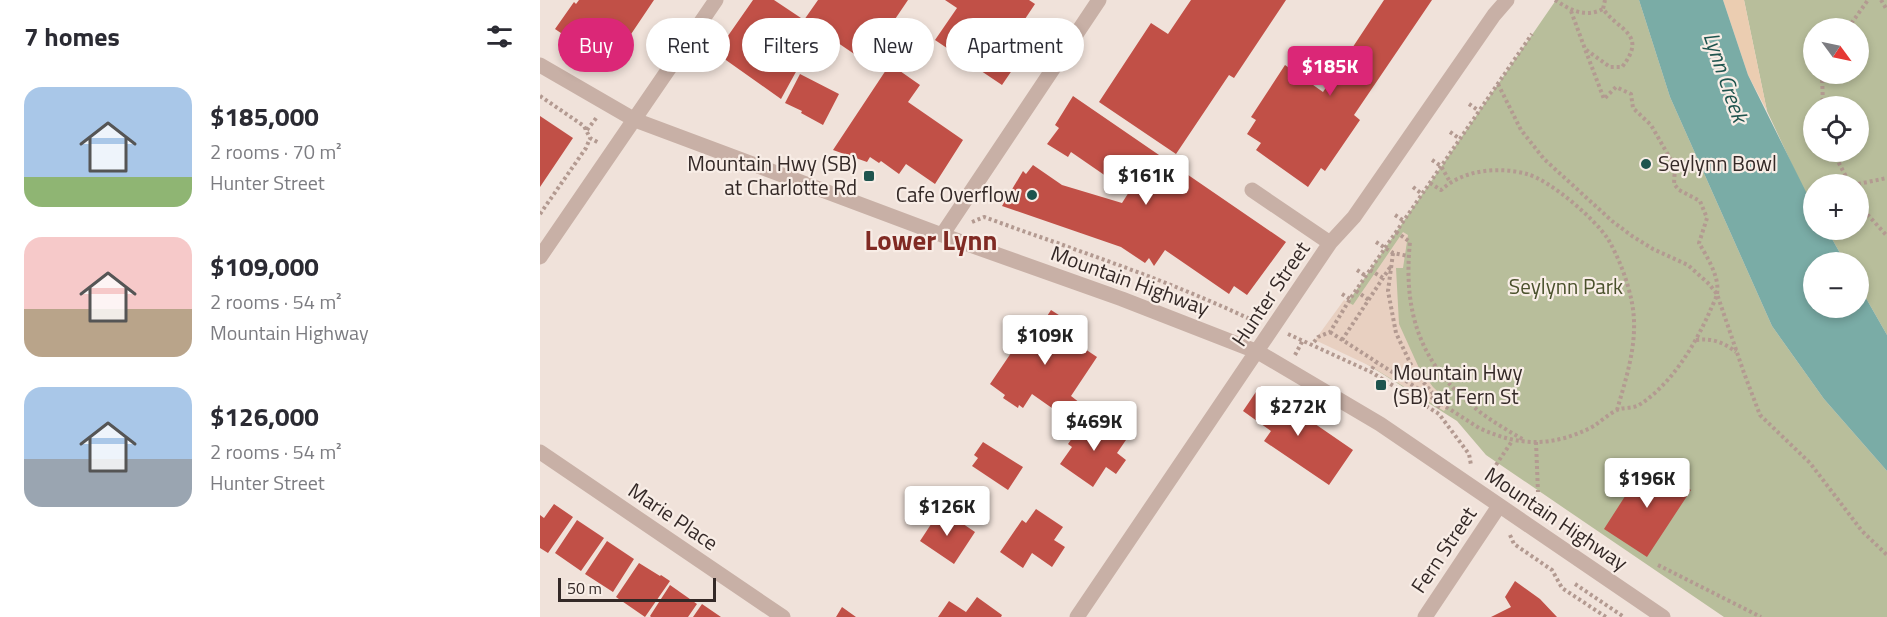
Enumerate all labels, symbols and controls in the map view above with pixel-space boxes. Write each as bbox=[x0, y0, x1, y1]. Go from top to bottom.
text: 7 homes bbox=[24, 17, 120, 56]
chip: Buy bbox=[558, 18, 634, 72]
chip: Rent bbox=[646, 18, 730, 72]
chip: Filters bbox=[742, 18, 840, 72]
chip: New bbox=[852, 18, 934, 72]
chip: Apartment bbox=[946, 18, 1084, 72]
north arrow bbox=[1803, 18, 1869, 84]
map controls bbox=[1803, 18, 1869, 318]
icon: filters bbox=[483, 20, 516, 53]
water label: Lynn Creek bbox=[1695, 27, 1758, 129]
pin: $185K bbox=[1288, 46, 1372, 97]
text: $185K bbox=[1302, 50, 1358, 81]
button: locate bbox=[1803, 96, 1869, 162]
text: $185,000 bbox=[210, 97, 319, 136]
icon: home bbox=[72, 111, 144, 183]
text: 2 rooms · 70 m² bbox=[210, 136, 342, 167]
place label: Mountain Hwy (SB) at Charlotte Rd bbox=[687, 147, 857, 203]
place label: Seylynn Bowl bbox=[1658, 147, 1777, 179]
pin: $161K bbox=[1104, 155, 1188, 206]
marker: Seylynn Bowl bbox=[1639, 157, 1653, 171]
text: $161K bbox=[1118, 159, 1174, 190]
text: Hunter Street bbox=[210, 167, 325, 198]
marker: Mountain Hwy (SB) at Charlotte Rd bbox=[862, 169, 876, 183]
button: + bbox=[1803, 174, 1869, 240]
place label: Cafe Overflow bbox=[896, 178, 1020, 210]
marker: Cafe Overflow bbox=[1025, 188, 1039, 202]
district label: Lower Lynn bbox=[865, 219, 997, 260]
street label: Hunter Street bbox=[1223, 234, 1317, 352]
street label: Mountain Highway bbox=[1047, 237, 1214, 324]
text: $109,000 bbox=[210, 247, 319, 286]
button: − bbox=[1803, 252, 1869, 318]
icon: home bbox=[72, 261, 144, 333]
park label: Seylynn Park bbox=[1509, 270, 1623, 302]
text: 2 rooms · 54 m² bbox=[210, 286, 342, 317]
pin: $109K bbox=[1003, 315, 1087, 366]
text: Mountain Highway bbox=[210, 317, 369, 348]
text: $109K bbox=[1017, 319, 1073, 350]
place label: Mountain Hwy (SB) at Fern St bbox=[1393, 356, 1523, 412]
marker: Mountain Hwy (SB) at Fern St bbox=[1374, 378, 1388, 392]
pin: $272K bbox=[1256, 386, 1340, 437]
text: $272K bbox=[1270, 390, 1326, 421]
text: $126,000 bbox=[210, 397, 319, 436]
pin: $469K bbox=[1052, 401, 1136, 452]
text: $469K bbox=[1066, 405, 1122, 436]
icon: home bbox=[72, 411, 144, 483]
text: 2 rooms · 54 m² bbox=[210, 436, 342, 467]
street label: Mountain Highway bbox=[1479, 458, 1635, 578]
pin: $196K bbox=[1605, 458, 1689, 509]
text: $196K bbox=[1619, 462, 1675, 493]
text: Hunter Street bbox=[210, 467, 325, 498]
street label: Marie Place bbox=[622, 474, 725, 558]
pin: $126K bbox=[905, 486, 989, 537]
text: $126K bbox=[919, 490, 975, 521]
street label: Fern Street bbox=[1402, 499, 1484, 599]
scale bar bbox=[558, 575, 716, 602]
text: 50 m bbox=[567, 576, 602, 600]

